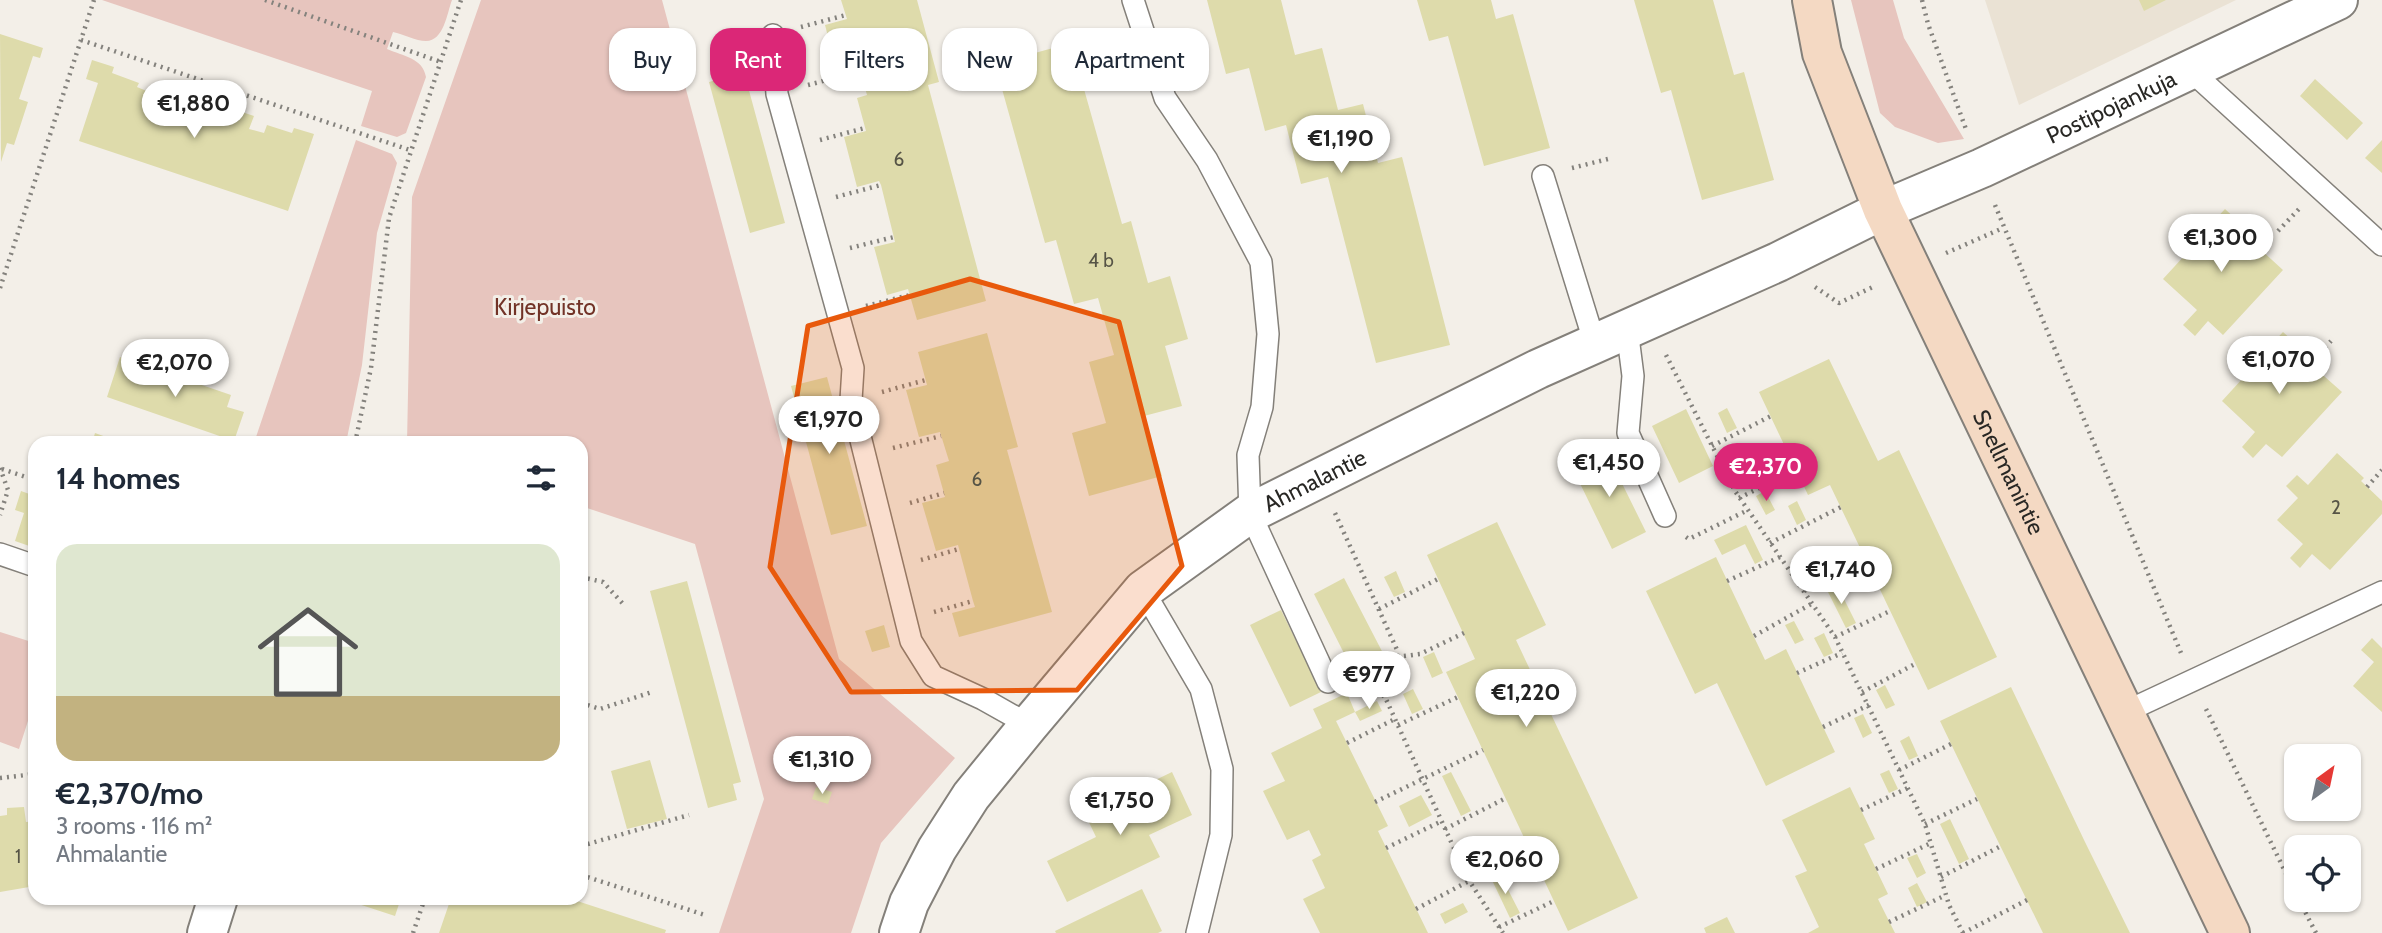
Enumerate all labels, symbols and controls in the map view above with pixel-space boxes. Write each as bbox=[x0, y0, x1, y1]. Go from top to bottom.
chip: Buy bbox=[609, 28, 696, 91]
chip: Rent bbox=[710, 28, 806, 91]
chip: Filters bbox=[820, 28, 928, 91]
chip: New bbox=[942, 28, 1037, 91]
chip: Apartment bbox=[1051, 28, 1209, 91]
street label: Postipojankuja bbox=[2042, 64, 2181, 150]
pin: €1,880 bbox=[137, 80, 251, 140]
text: €1,880 bbox=[158, 89, 230, 117]
pin: €1,190 bbox=[1284, 116, 1398, 175]
text: €1,190 bbox=[1308, 124, 1374, 152]
house number: 6 bbox=[894, 148, 904, 171]
pin: €1,300 bbox=[2164, 215, 2278, 274]
text: €1,300 bbox=[2184, 223, 2258, 251]
house number: 4 b bbox=[1088, 249, 1114, 272]
park label: Kirjepuisto bbox=[494, 293, 596, 321]
pin: €1,070 bbox=[2222, 336, 2336, 396]
pin: €2,070 bbox=[118, 340, 232, 399]
text: €1,070 bbox=[2243, 345, 2315, 373]
text: €2,070 bbox=[137, 348, 213, 376]
pin: €1,970 bbox=[772, 396, 886, 456]
text: €1,970 bbox=[795, 405, 863, 433]
street label: Snellmanintie bbox=[1967, 405, 2051, 539]
pin: €1,450 bbox=[1552, 440, 1666, 499]
street label: Ahmalantie bbox=[1259, 443, 1371, 518]
pin: €2,370 bbox=[1709, 444, 1823, 503]
text: €1,450 bbox=[1573, 448, 1645, 476]
text: €2,370 bbox=[1730, 452, 1802, 480]
icon: filters bbox=[522, 459, 560, 497]
text: 14 homes bbox=[56, 460, 180, 497]
house number: 6 bbox=[972, 468, 982, 491]
house number: 2 bbox=[2331, 496, 2341, 519]
pin: €1,740 bbox=[1784, 546, 1898, 606]
text: €1,740 bbox=[1806, 555, 1876, 583]
icon: home bbox=[245, 589, 371, 715]
pin: €977 bbox=[1328, 652, 1410, 711]
text: €977 bbox=[1343, 660, 1395, 688]
pin: €1,220 bbox=[1469, 670, 1583, 729]
text: €1,220 bbox=[1491, 678, 1561, 706]
pin: €1,310 bbox=[765, 736, 879, 796]
north arrow bbox=[2284, 744, 2361, 821]
map controls bbox=[2284, 744, 2361, 912]
text: €1,310 bbox=[789, 745, 855, 773]
text: €2,370/mo bbox=[56, 775, 203, 812]
pin: €1,750 bbox=[1063, 778, 1177, 837]
text: €1,750 bbox=[1086, 786, 1154, 814]
text: 3 rooms · 116 m² bbox=[56, 812, 212, 840]
button: locate bbox=[2284, 835, 2361, 912]
pin: €2,060 bbox=[1448, 836, 1562, 896]
text: Ahmalantie bbox=[56, 840, 167, 868]
house number: 1 bbox=[15, 845, 21, 868]
text: €2,060 bbox=[1466, 845, 1544, 873]

